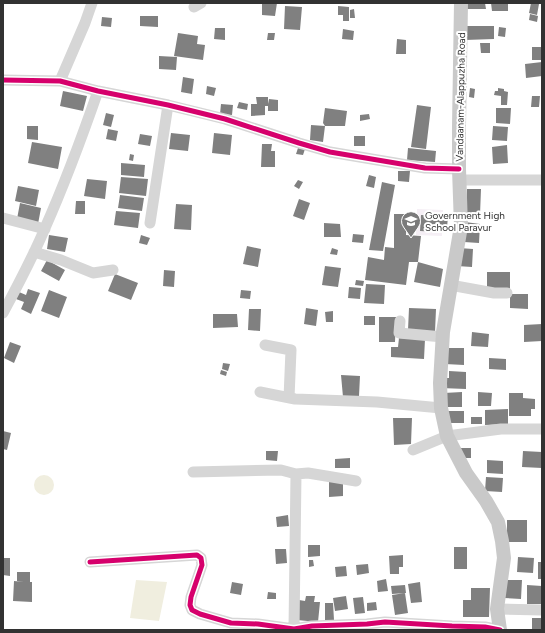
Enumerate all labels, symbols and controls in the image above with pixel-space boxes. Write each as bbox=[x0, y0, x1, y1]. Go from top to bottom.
street label: Vandaanam-Alappuzha Road bbox=[453, 32, 468, 162]
place label: Government High School Paravur bbox=[425, 209, 505, 234]
school or university icon: Government High School Paravur bbox=[400, 210, 422, 238]

